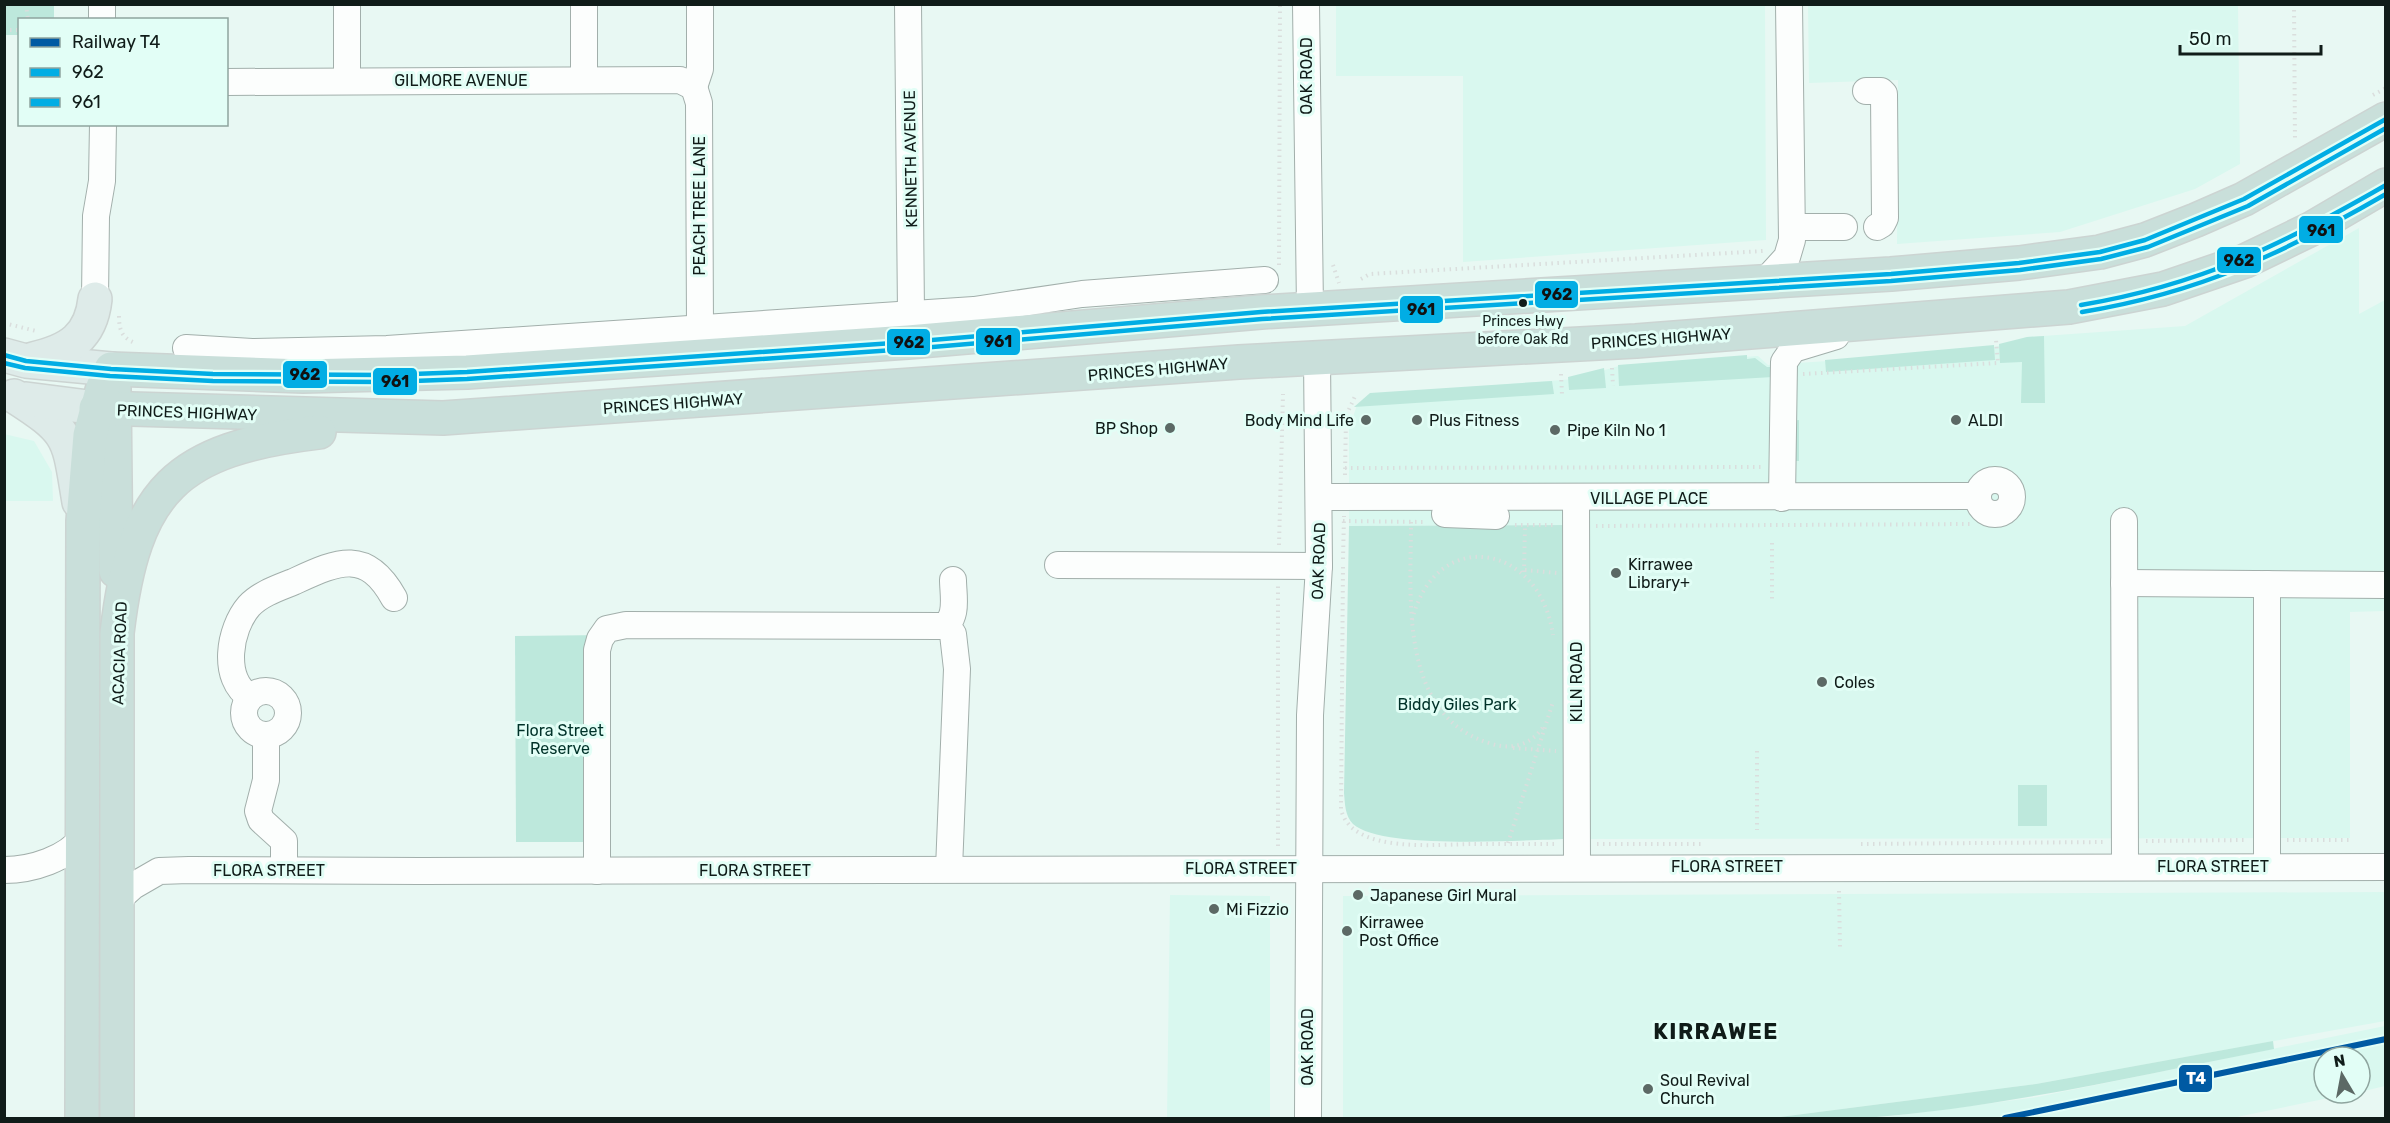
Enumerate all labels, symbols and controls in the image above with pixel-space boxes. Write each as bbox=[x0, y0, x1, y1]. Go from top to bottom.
legend bbox=[18, 18, 228, 126]
scale bar bbox=[2180, 18, 2321, 56]
text: 50 m bbox=[2189, 28, 2232, 50]
text: Railway T4 bbox=[72, 31, 160, 53]
street label: OAK ROAD bbox=[1297, 37, 1316, 115]
text: 962 bbox=[72, 61, 104, 83]
street label: GILMORE AVENUE bbox=[394, 71, 528, 90]
street label: KENNETH AVENUE bbox=[900, 90, 921, 228]
text: 961 bbox=[72, 91, 101, 113]
street label: PEACH TREE LANE bbox=[690, 136, 709, 276]
line badge: 961 bbox=[2298, 215, 2344, 244]
text: 961 bbox=[2307, 221, 2335, 240]
line badge: 962 bbox=[2216, 246, 2262, 274]
text: 962 bbox=[2223, 251, 2255, 270]
line badge: 962 bbox=[1534, 280, 1579, 309]
text: 962 bbox=[1541, 285, 1573, 304]
line badge: 961 bbox=[1399, 295, 1444, 324]
marker: Princes Hwy before Oak Rd bbox=[1517, 297, 1529, 309]
text: 961 bbox=[1407, 300, 1435, 319]
place label: Princes Hwy before Oak Rd bbox=[1478, 313, 1569, 348]
street label: PRINCES HIGHWAY bbox=[1590, 324, 1732, 353]
line badge: 961 bbox=[975, 327, 1021, 356]
line badge: 962 bbox=[886, 328, 931, 356]
text: 961 bbox=[984, 332, 1012, 351]
text: 962 bbox=[893, 333, 925, 352]
street label: PRINCES HIGHWAY bbox=[1087, 354, 1229, 385]
line badge: 962 bbox=[282, 360, 328, 389]
text: 962 bbox=[289, 365, 321, 384]
line badge: 961 bbox=[372, 367, 418, 396]
text: 961 bbox=[381, 372, 409, 391]
street label: PRINCES HIGHWAY bbox=[602, 389, 744, 418]
street label: PRINCES HIGHWAY bbox=[116, 401, 258, 424]
place label: Body Mind Life bbox=[1245, 411, 1354, 430]
place label: Plus Fitness bbox=[1429, 411, 1519, 430]
place label: ALDI bbox=[1968, 411, 2003, 430]
marker: Body Mind Life bbox=[1359, 413, 1373, 427]
marker: Plus Fitness bbox=[1410, 413, 1424, 427]
marker: ALDI bbox=[1949, 413, 1963, 427]
place label: BP Shop bbox=[1095, 419, 1158, 438]
marker: BP Shop bbox=[1163, 421, 1177, 435]
place label: Pipe Kiln No 1 bbox=[1567, 421, 1666, 440]
marker: Pipe Kiln No 1 bbox=[1548, 423, 1562, 437]
street label: VILLAGE PLACE bbox=[1590, 489, 1708, 508]
street label: OAK ROAD bbox=[1308, 522, 1329, 600]
place label: Kirrawee Library+ bbox=[1628, 555, 1693, 592]
marker: Kirrawee Library+ bbox=[1609, 566, 1623, 580]
street label: ACACIA ROAD bbox=[108, 601, 131, 705]
street label: KILN ROAD bbox=[1567, 642, 1586, 722]
place label: Coles bbox=[1834, 673, 1875, 692]
marker: Coles bbox=[1815, 675, 1829, 689]
park label: Biddy Giles Park bbox=[1398, 695, 1517, 714]
park label: Flora Street Reserve bbox=[516, 721, 604, 758]
street label: FLORA STREET bbox=[1671, 857, 1783, 876]
street label: FLORA STREET bbox=[2157, 857, 2269, 876]
street label: FLORA STREET bbox=[1185, 859, 1297, 878]
street label: FLORA STREET bbox=[213, 861, 325, 880]
street label: FLORA STREET bbox=[699, 861, 811, 880]
place label: Japanese Girl Mural bbox=[1370, 886, 1517, 905]
marker: Japanese Girl Mural bbox=[1351, 888, 1365, 902]
place label: Mi Fizzio bbox=[1226, 900, 1289, 919]
marker: Mi Fizzio bbox=[1207, 902, 1221, 916]
place label: Kirrawee Post Office bbox=[1359, 913, 1439, 950]
marker: Kirrawee Post Office bbox=[1340, 924, 1354, 938]
street label: OAK ROAD bbox=[1298, 1008, 1317, 1086]
district label: KIRRAWEE bbox=[1653, 1018, 1779, 1045]
north arrow bbox=[2312, 1045, 2372, 1105]
text: N bbox=[2332, 1050, 2347, 1071]
line badge: T4 bbox=[2178, 1064, 2213, 1093]
text: T4 bbox=[2186, 1069, 2206, 1088]
place label: Soul Revival Church bbox=[1660, 1071, 1750, 1108]
marker: Soul Revival Church bbox=[1641, 1082, 1655, 1096]

